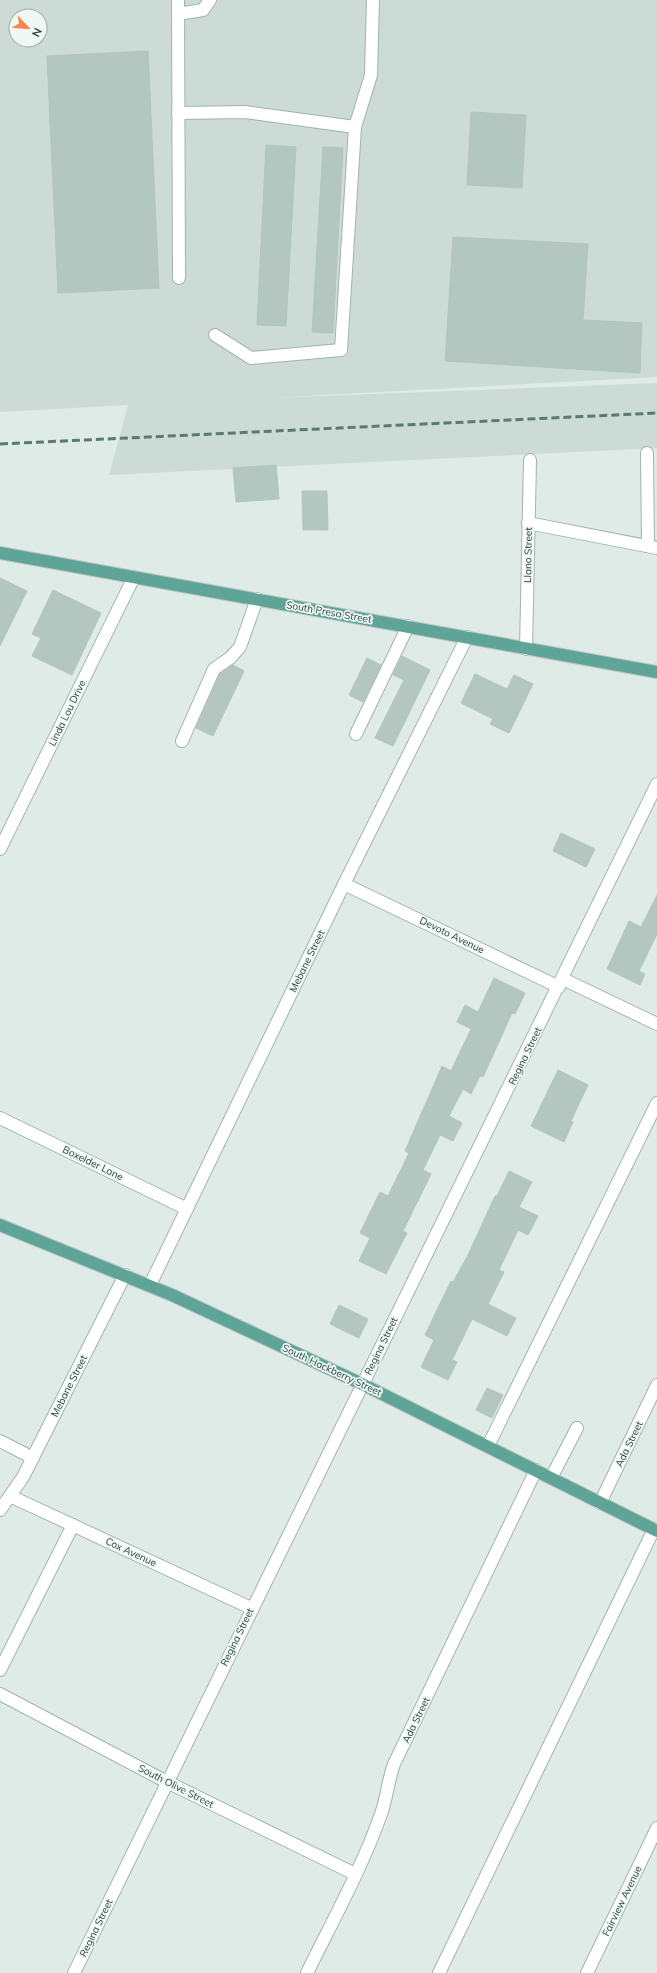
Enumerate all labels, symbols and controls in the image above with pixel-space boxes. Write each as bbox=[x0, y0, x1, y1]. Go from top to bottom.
north arrow bbox=[8, 8, 48, 48]
text: N bbox=[29, 26, 45, 39]
street label: Llano Street bbox=[521, 527, 535, 583]
street label: South Presa Street bbox=[285, 598, 373, 626]
street label: Linda Lou Drive bbox=[45, 678, 89, 748]
street label: Devoto Avenue bbox=[418, 914, 486, 956]
street label: Mebane Street bbox=[286, 927, 328, 994]
street label: Regina Street bbox=[505, 1024, 545, 1087]
street label: Boxelder Lane bbox=[61, 1143, 125, 1183]
street label: Regina Street bbox=[361, 1314, 401, 1377]
street label: South Hackberry Street bbox=[280, 1341, 384, 1399]
street label: Mebane Street bbox=[48, 1352, 90, 1419]
street label: Ada Street bbox=[612, 1418, 646, 1469]
street label: Cox Avenue bbox=[103, 1535, 159, 1569]
street label: Regina Street bbox=[217, 1605, 257, 1668]
street label: Ada Street bbox=[399, 1694, 433, 1745]
street label: South Olive Street bbox=[136, 1761, 216, 1811]
street label: Fairview Avenue bbox=[599, 1864, 645, 1938]
street label: Regina Street bbox=[76, 1896, 116, 1959]

